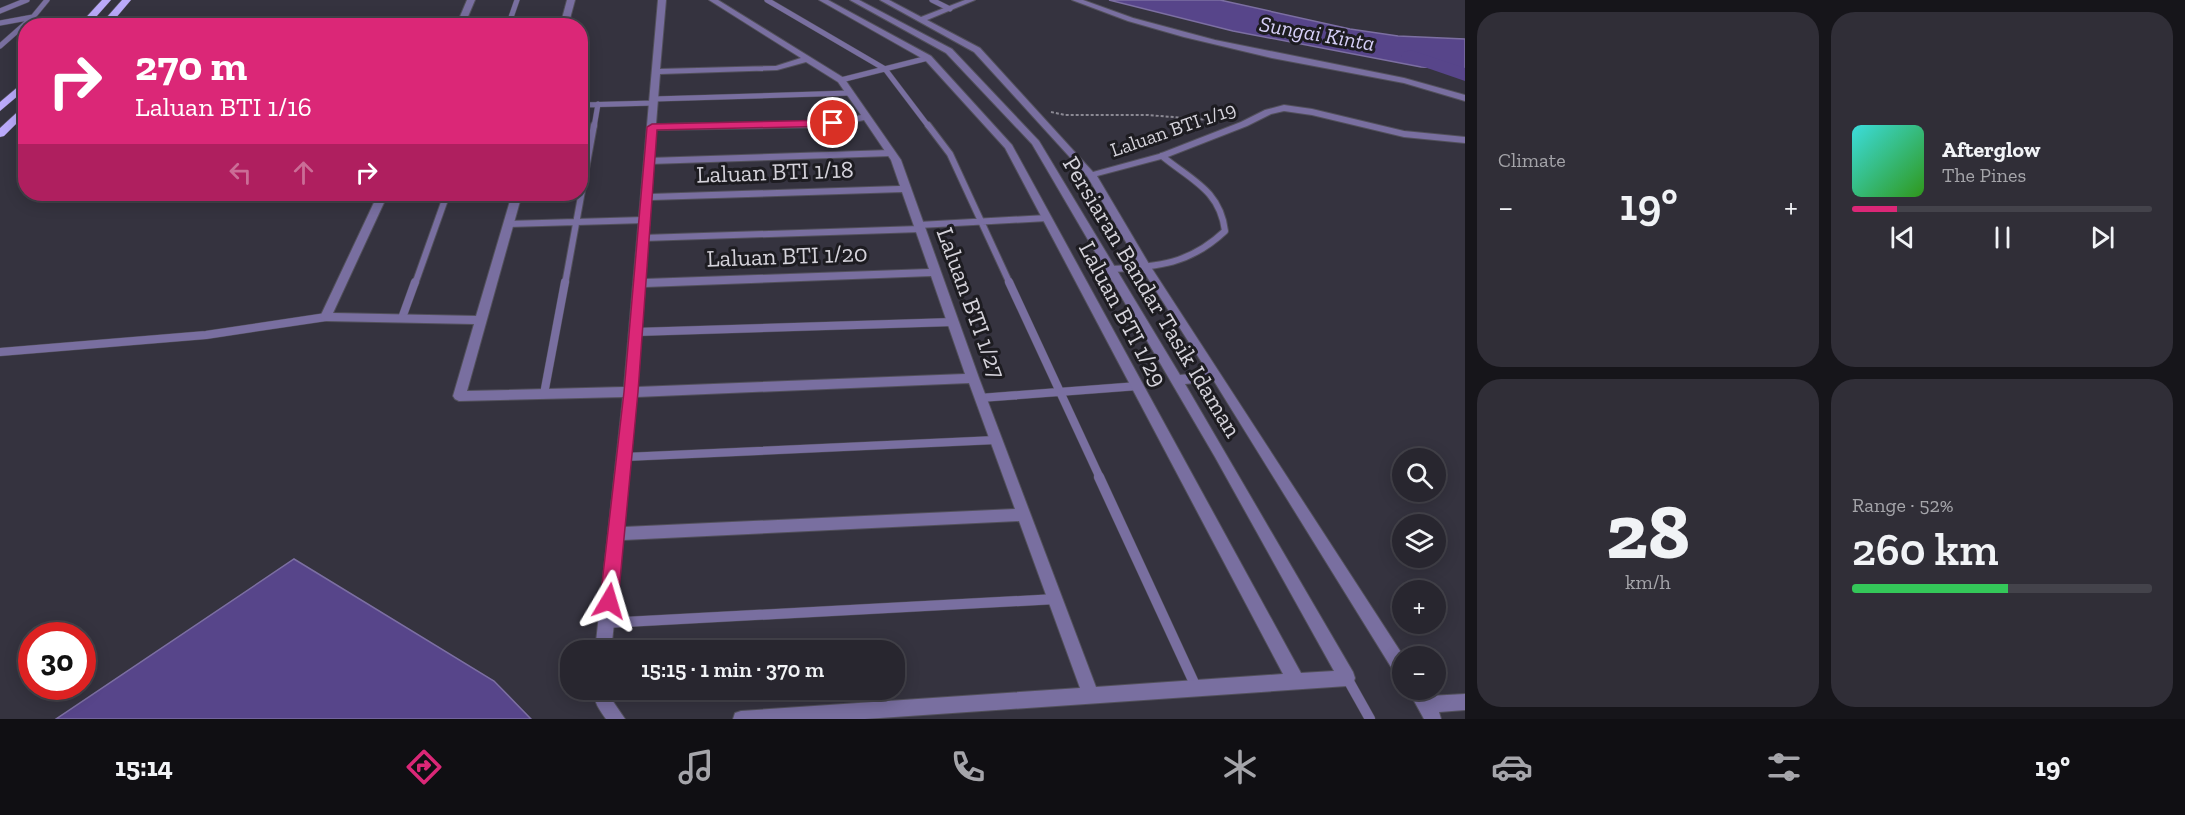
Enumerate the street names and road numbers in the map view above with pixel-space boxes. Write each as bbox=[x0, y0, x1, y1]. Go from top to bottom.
street label: Laluan BTI 1/19 bbox=[1107, 96, 1239, 162]
street label: Persiaran Bandar Tasik Idaman bbox=[1057, 151, 1248, 443]
street label: Laluan BTI 1/18 bbox=[696, 154, 854, 189]
street label: Laluan BTI 1/27 bbox=[931, 223, 1012, 382]
street label: Laluan BTI 1/29 bbox=[1073, 236, 1174, 391]
street label: Laluan BTI 1/20 bbox=[706, 238, 868, 273]

